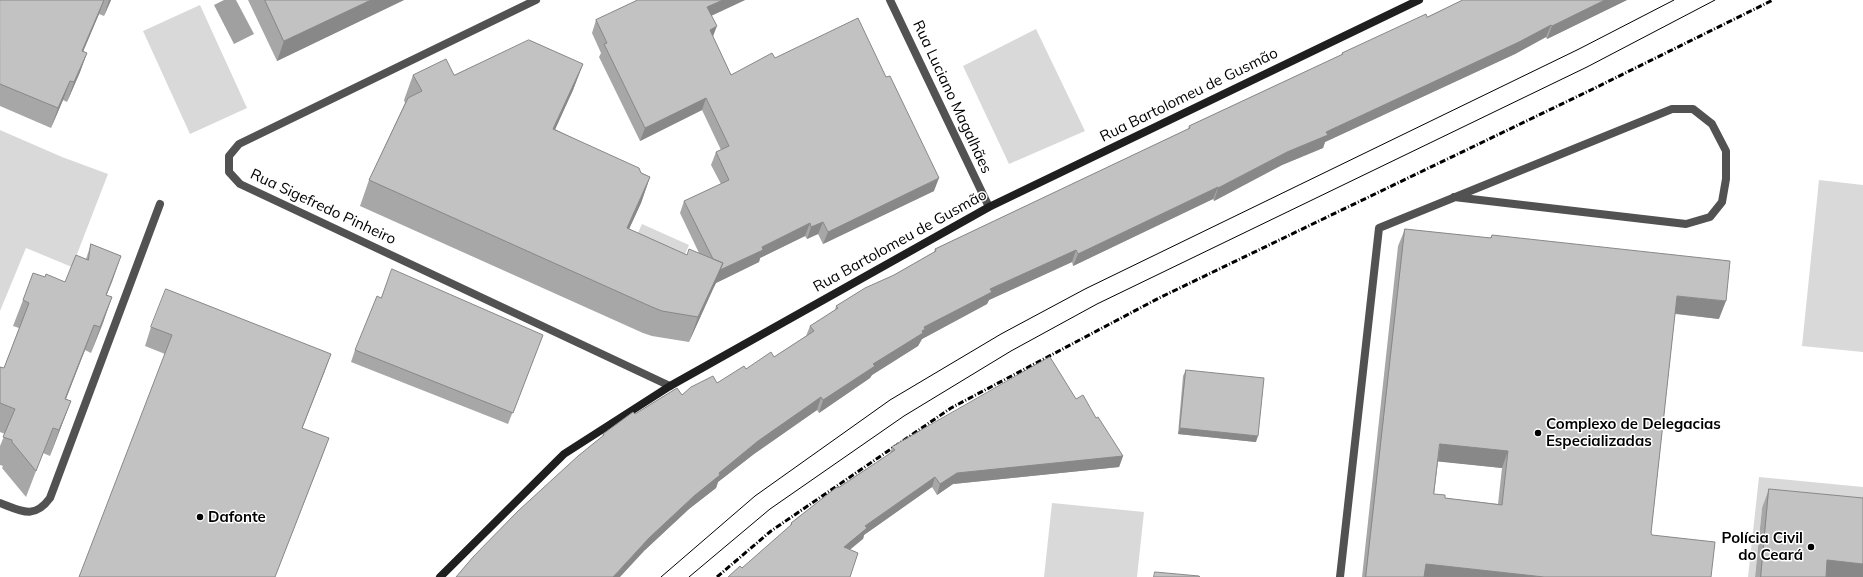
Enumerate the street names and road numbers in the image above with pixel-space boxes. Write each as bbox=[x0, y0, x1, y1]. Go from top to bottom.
street label: Rua Luciano Magalhães bbox=[909, 18, 995, 176]
street label: Rua Bartolomeu de Gusmão bbox=[1097, 44, 1281, 146]
street label: Rua Sigefredo Pinheiro bbox=[247, 165, 399, 249]
street label: Rua Bartolomeu de Gusmão bbox=[810, 186, 990, 296]

